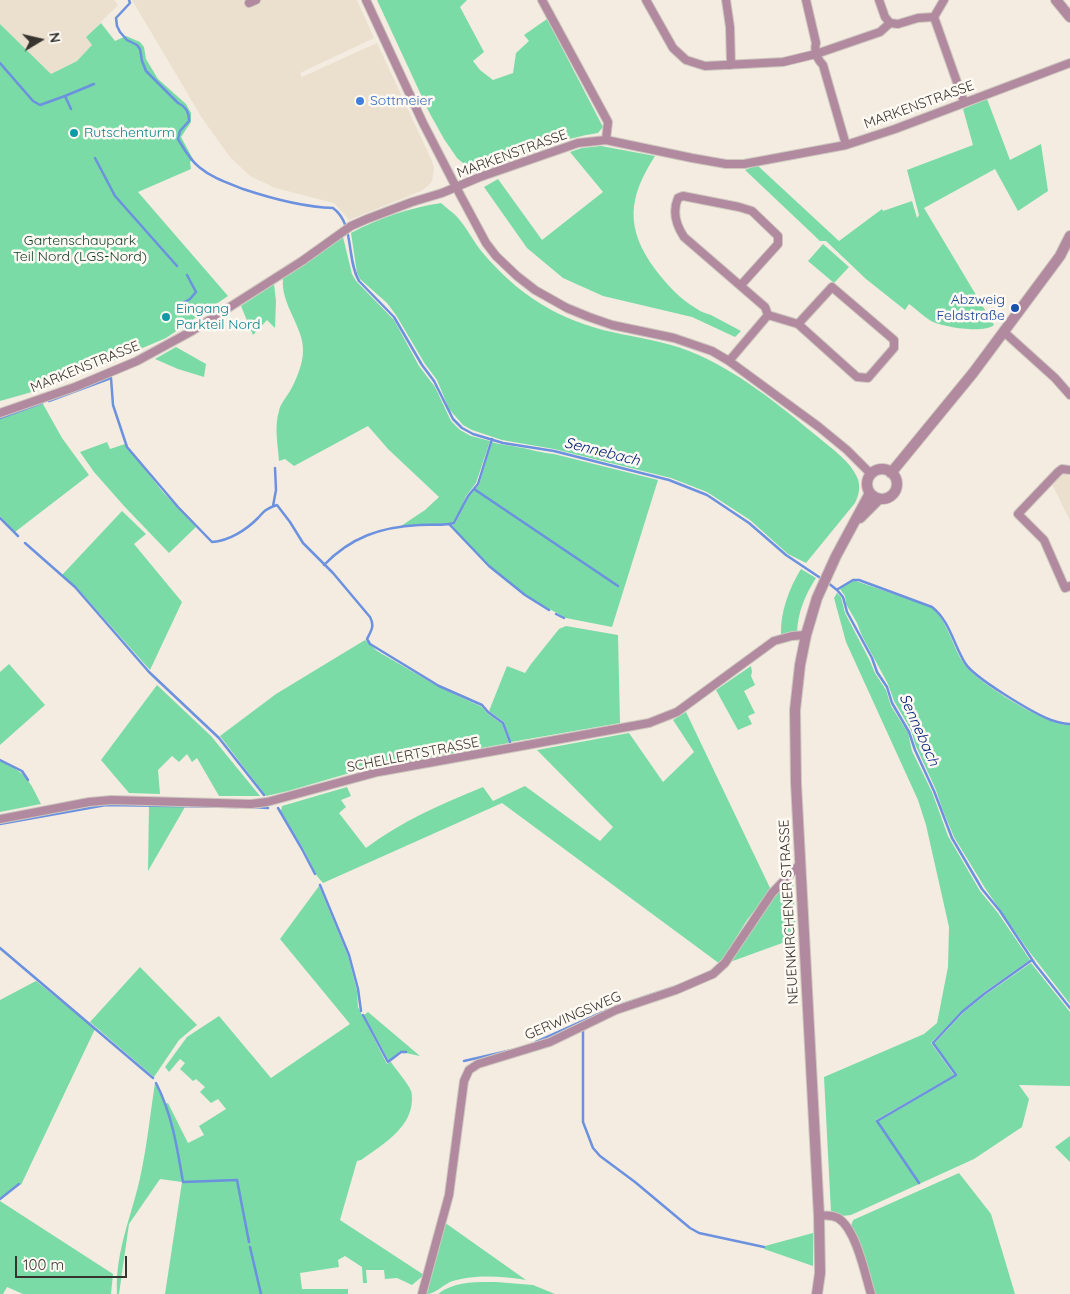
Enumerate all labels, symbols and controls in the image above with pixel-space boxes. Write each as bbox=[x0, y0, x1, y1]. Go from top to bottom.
north arrow bbox=[15, 15, 65, 65]
text: N bbox=[45, 31, 65, 44]
street label: MARKENSTRASSE bbox=[862, 77, 976, 133]
place label: Sottmeier bbox=[370, 93, 433, 109]
marker: Sottmeier bbox=[354, 95, 366, 107]
place label: Rutschenturm bbox=[84, 125, 175, 141]
street label: MARKENSTRASSE bbox=[455, 126, 569, 182]
marker: Rutschenturm bbox=[68, 127, 80, 139]
park label: Gartenschaupark Teil Nord (LGS-Nord) bbox=[13, 233, 147, 266]
place label: Abzweig Feldstraße bbox=[936, 292, 1005, 324]
place label: Eingang Parkteil Nord bbox=[176, 301, 260, 334]
marker: Abzweig Feldstraße bbox=[1009, 302, 1021, 314]
marker: Eingang Parkteil Nord bbox=[160, 311, 172, 323]
street label: MARKENSTRASSE bbox=[28, 337, 142, 397]
water label: Sennebach bbox=[562, 434, 642, 470]
water label: Sennebach bbox=[895, 691, 943, 769]
street label: SCHELLERTSTRASSE bbox=[346, 734, 480, 776]
street label: NEUENKIRCHENER STRASSE bbox=[776, 819, 802, 1005]
street label: GERWINGSWEG bbox=[522, 988, 624, 1044]
scale bar bbox=[18, 1246, 130, 1278]
text: 100 m bbox=[23, 1255, 64, 1274]

